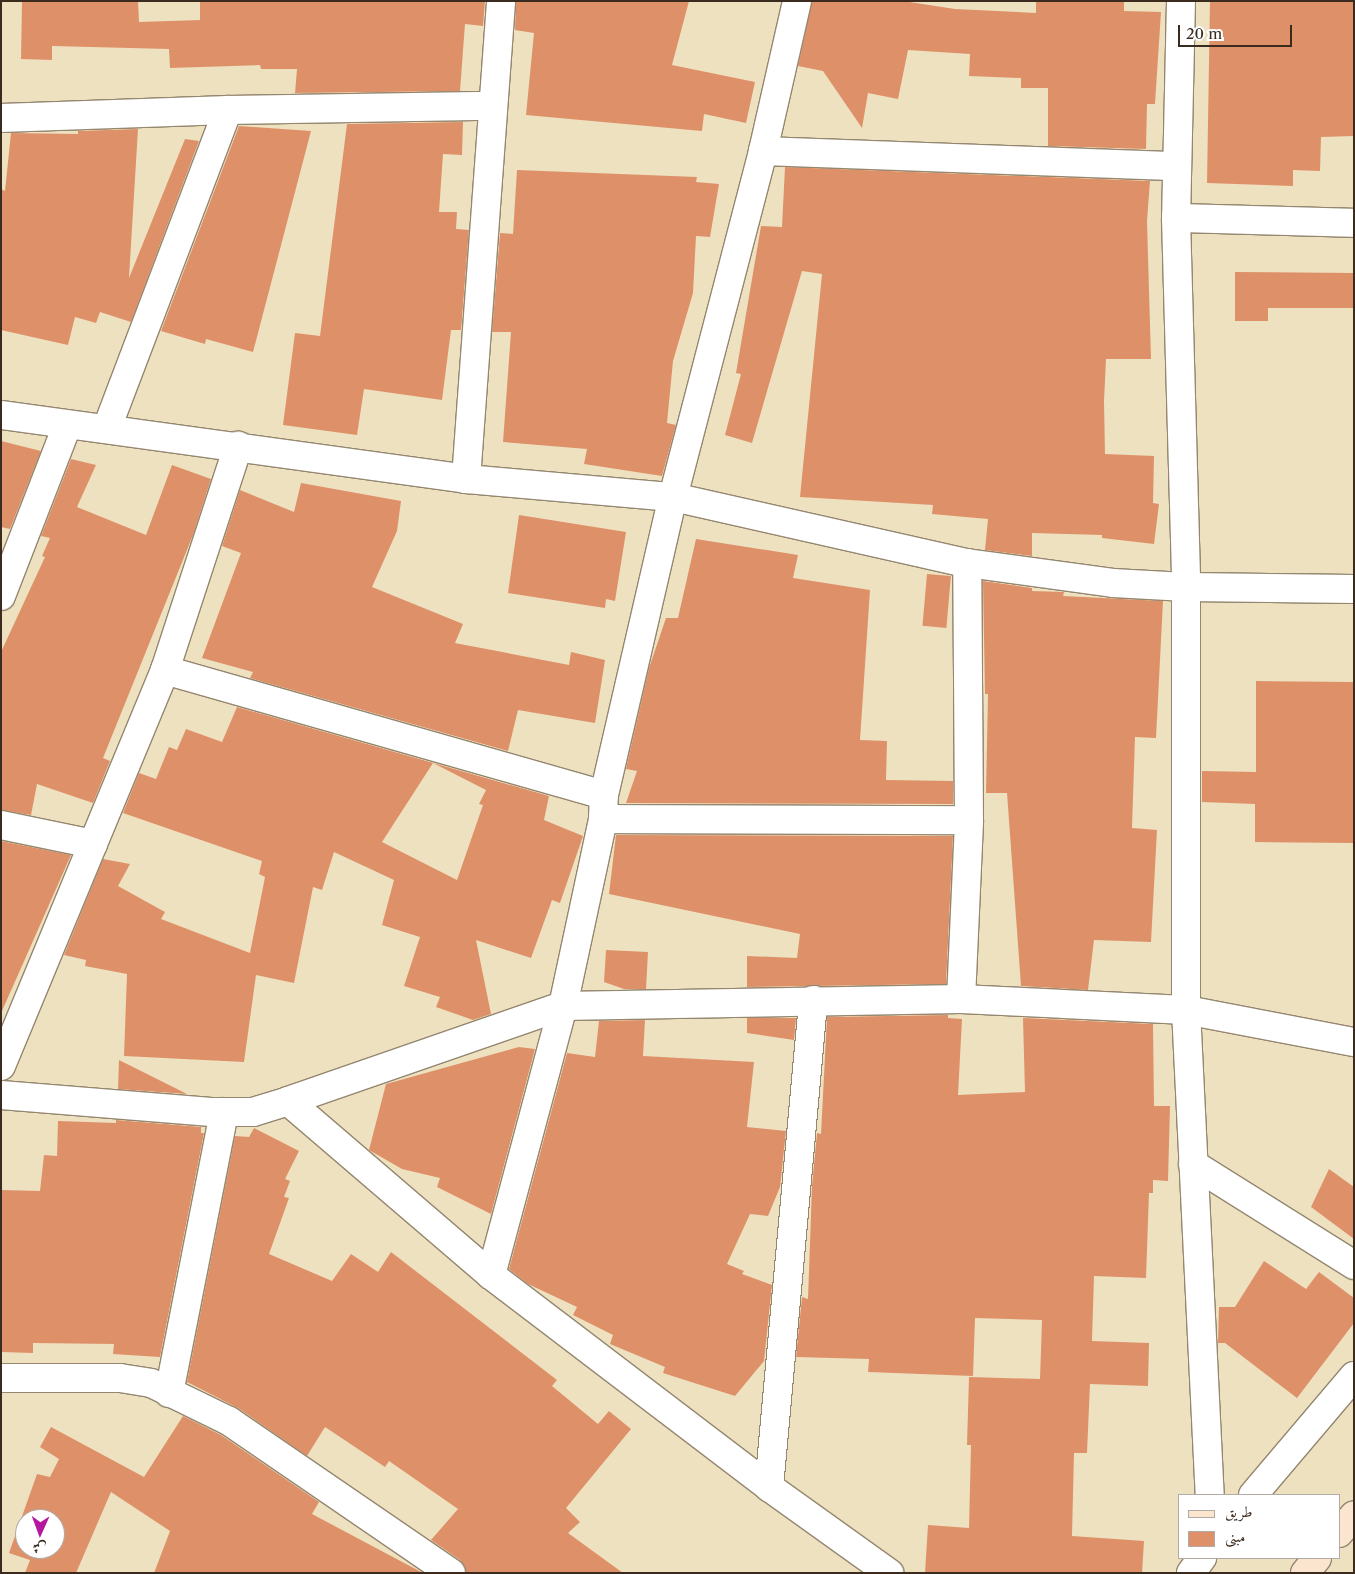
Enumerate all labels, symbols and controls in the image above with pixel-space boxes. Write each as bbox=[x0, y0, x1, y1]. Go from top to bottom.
scale bar bbox=[1180, 15, 1294, 47]
text: 20 m bbox=[1186, 24, 1222, 43]
legend bbox=[1178, 1494, 1340, 1559]
text: طريق bbox=[1225, 1502, 1252, 1521]
north arrow bbox=[15, 1509, 65, 1559]
text: مبنى bbox=[1225, 1527, 1245, 1546]
text: ش bbox=[32, 1539, 47, 1557]

